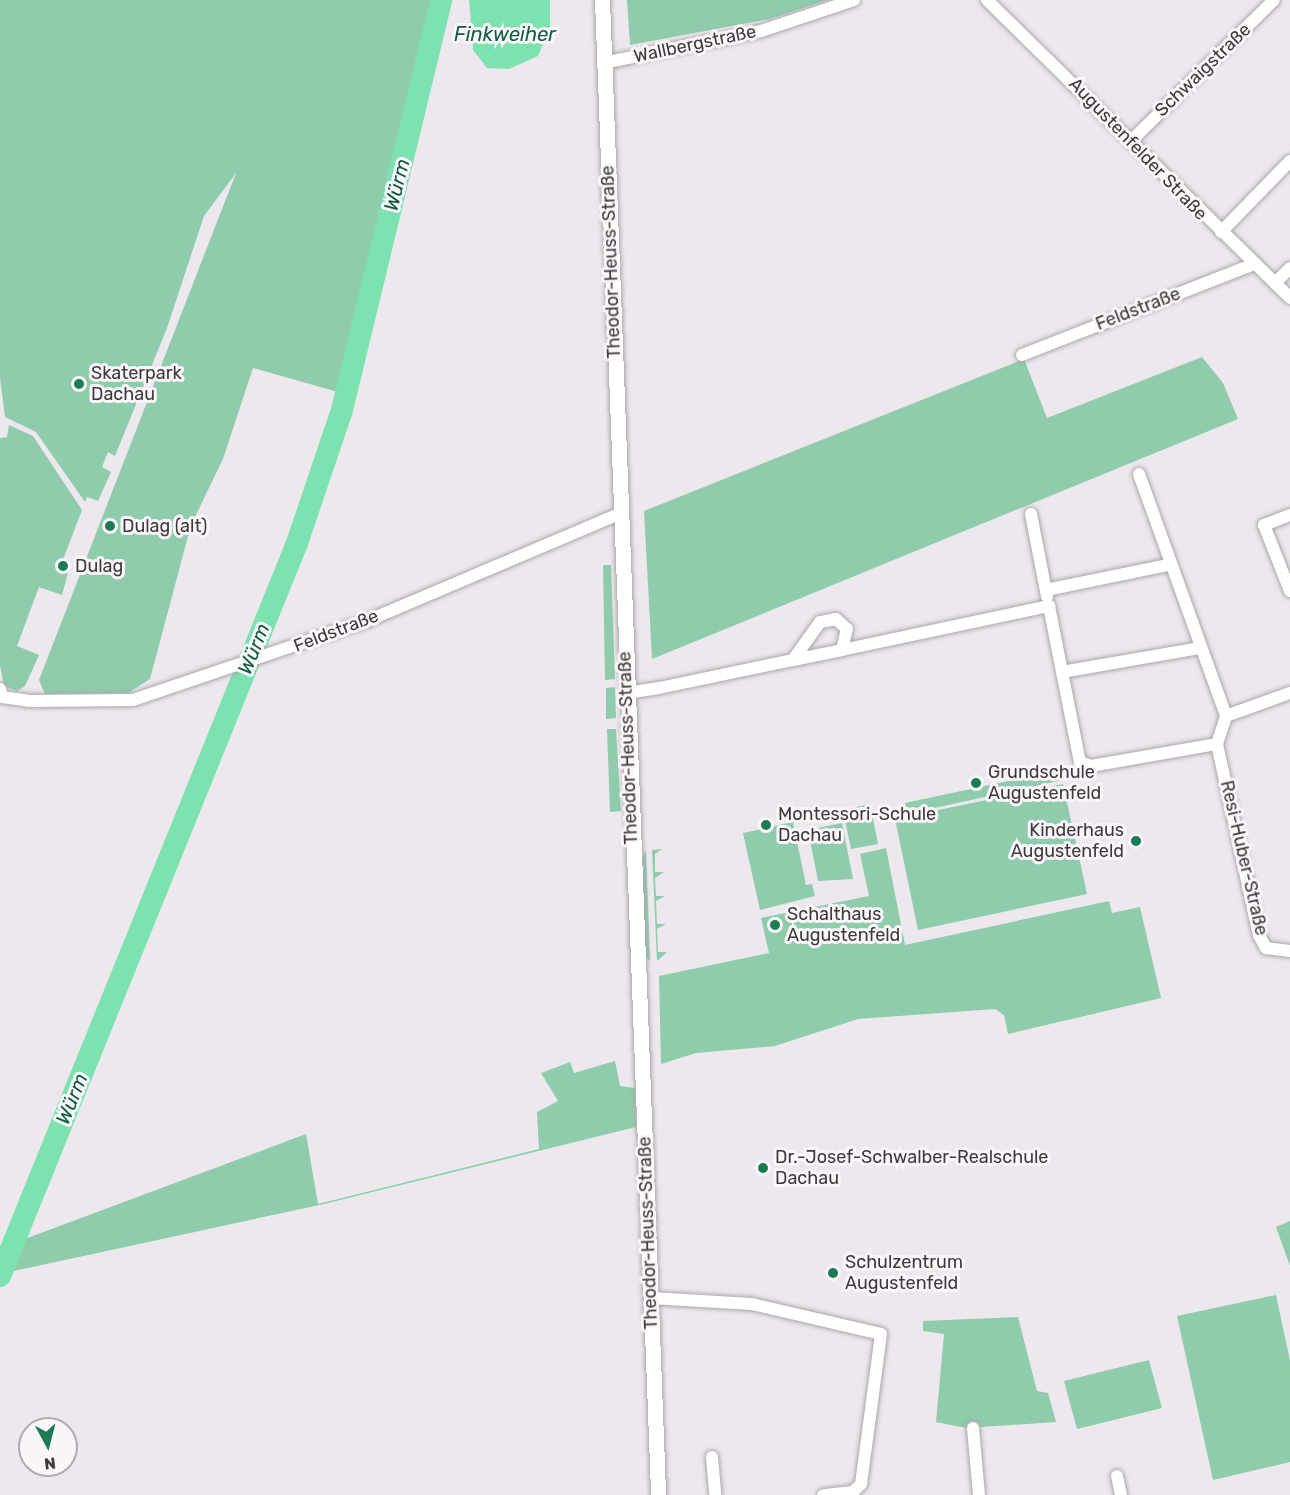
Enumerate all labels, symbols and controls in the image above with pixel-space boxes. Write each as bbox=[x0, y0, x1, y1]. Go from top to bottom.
street label: Schwaigstraße bbox=[1151, 19, 1255, 121]
street label: Wallbergstraße bbox=[632, 21, 758, 67]
water label: Finkweiher bbox=[454, 22, 556, 46]
street label: Augustenfelder Straße bbox=[1064, 73, 1212, 225]
water label: Würm bbox=[379, 156, 415, 214]
street label: Theodor-Heuss-Straße bbox=[597, 165, 625, 359]
street label: Feldstraße bbox=[1093, 283, 1183, 335]
place label: Skaterpark Dachau bbox=[91, 363, 182, 406]
marker: Skaterpark Dachau bbox=[72, 377, 86, 391]
place label: Dulag (alt) bbox=[122, 515, 207, 537]
marker: Dulag (alt) bbox=[103, 519, 117, 533]
place label: Dulag bbox=[75, 555, 123, 577]
marker: Dulag bbox=[56, 559, 70, 573]
street label: Feldstraße bbox=[291, 605, 381, 657]
water label: Würm bbox=[233, 620, 275, 678]
street label: Theodor-Heuss-Straße bbox=[614, 651, 642, 845]
place label: Grundschule Augustenfeld bbox=[988, 762, 1101, 804]
marker: Grundschule Augustenfeld bbox=[969, 776, 983, 790]
street label: Resi-Huber-Straße bbox=[1216, 778, 1272, 938]
place label: Montessori-Schule Dachau bbox=[778, 804, 936, 846]
marker: Montessori-Schule Dachau bbox=[759, 818, 773, 832]
place label: Kinderhaus Augustenfeld bbox=[1011, 820, 1124, 862]
marker: Kinderhaus Augustenfeld bbox=[1129, 834, 1143, 848]
place label: Schalthaus Augustenfeld bbox=[787, 904, 900, 946]
marker: Schalthaus Augustenfeld bbox=[768, 918, 782, 932]
water label: Würm bbox=[51, 1070, 93, 1128]
street label: Theodor-Heuss-Straße bbox=[634, 1136, 662, 1330]
place label: Dr.-Josef-Schwalber-Realschule Dachau bbox=[775, 1147, 1048, 1190]
marker: Dr.-Josef-Schwalber-Realschule Dachau bbox=[756, 1161, 770, 1175]
place label: Schulzentrum Augustenfeld bbox=[845, 1252, 963, 1294]
marker: Schulzentrum Augustenfeld bbox=[826, 1266, 840, 1280]
north arrow bbox=[18, 1417, 78, 1477]
text: N bbox=[43, 1453, 57, 1474]

